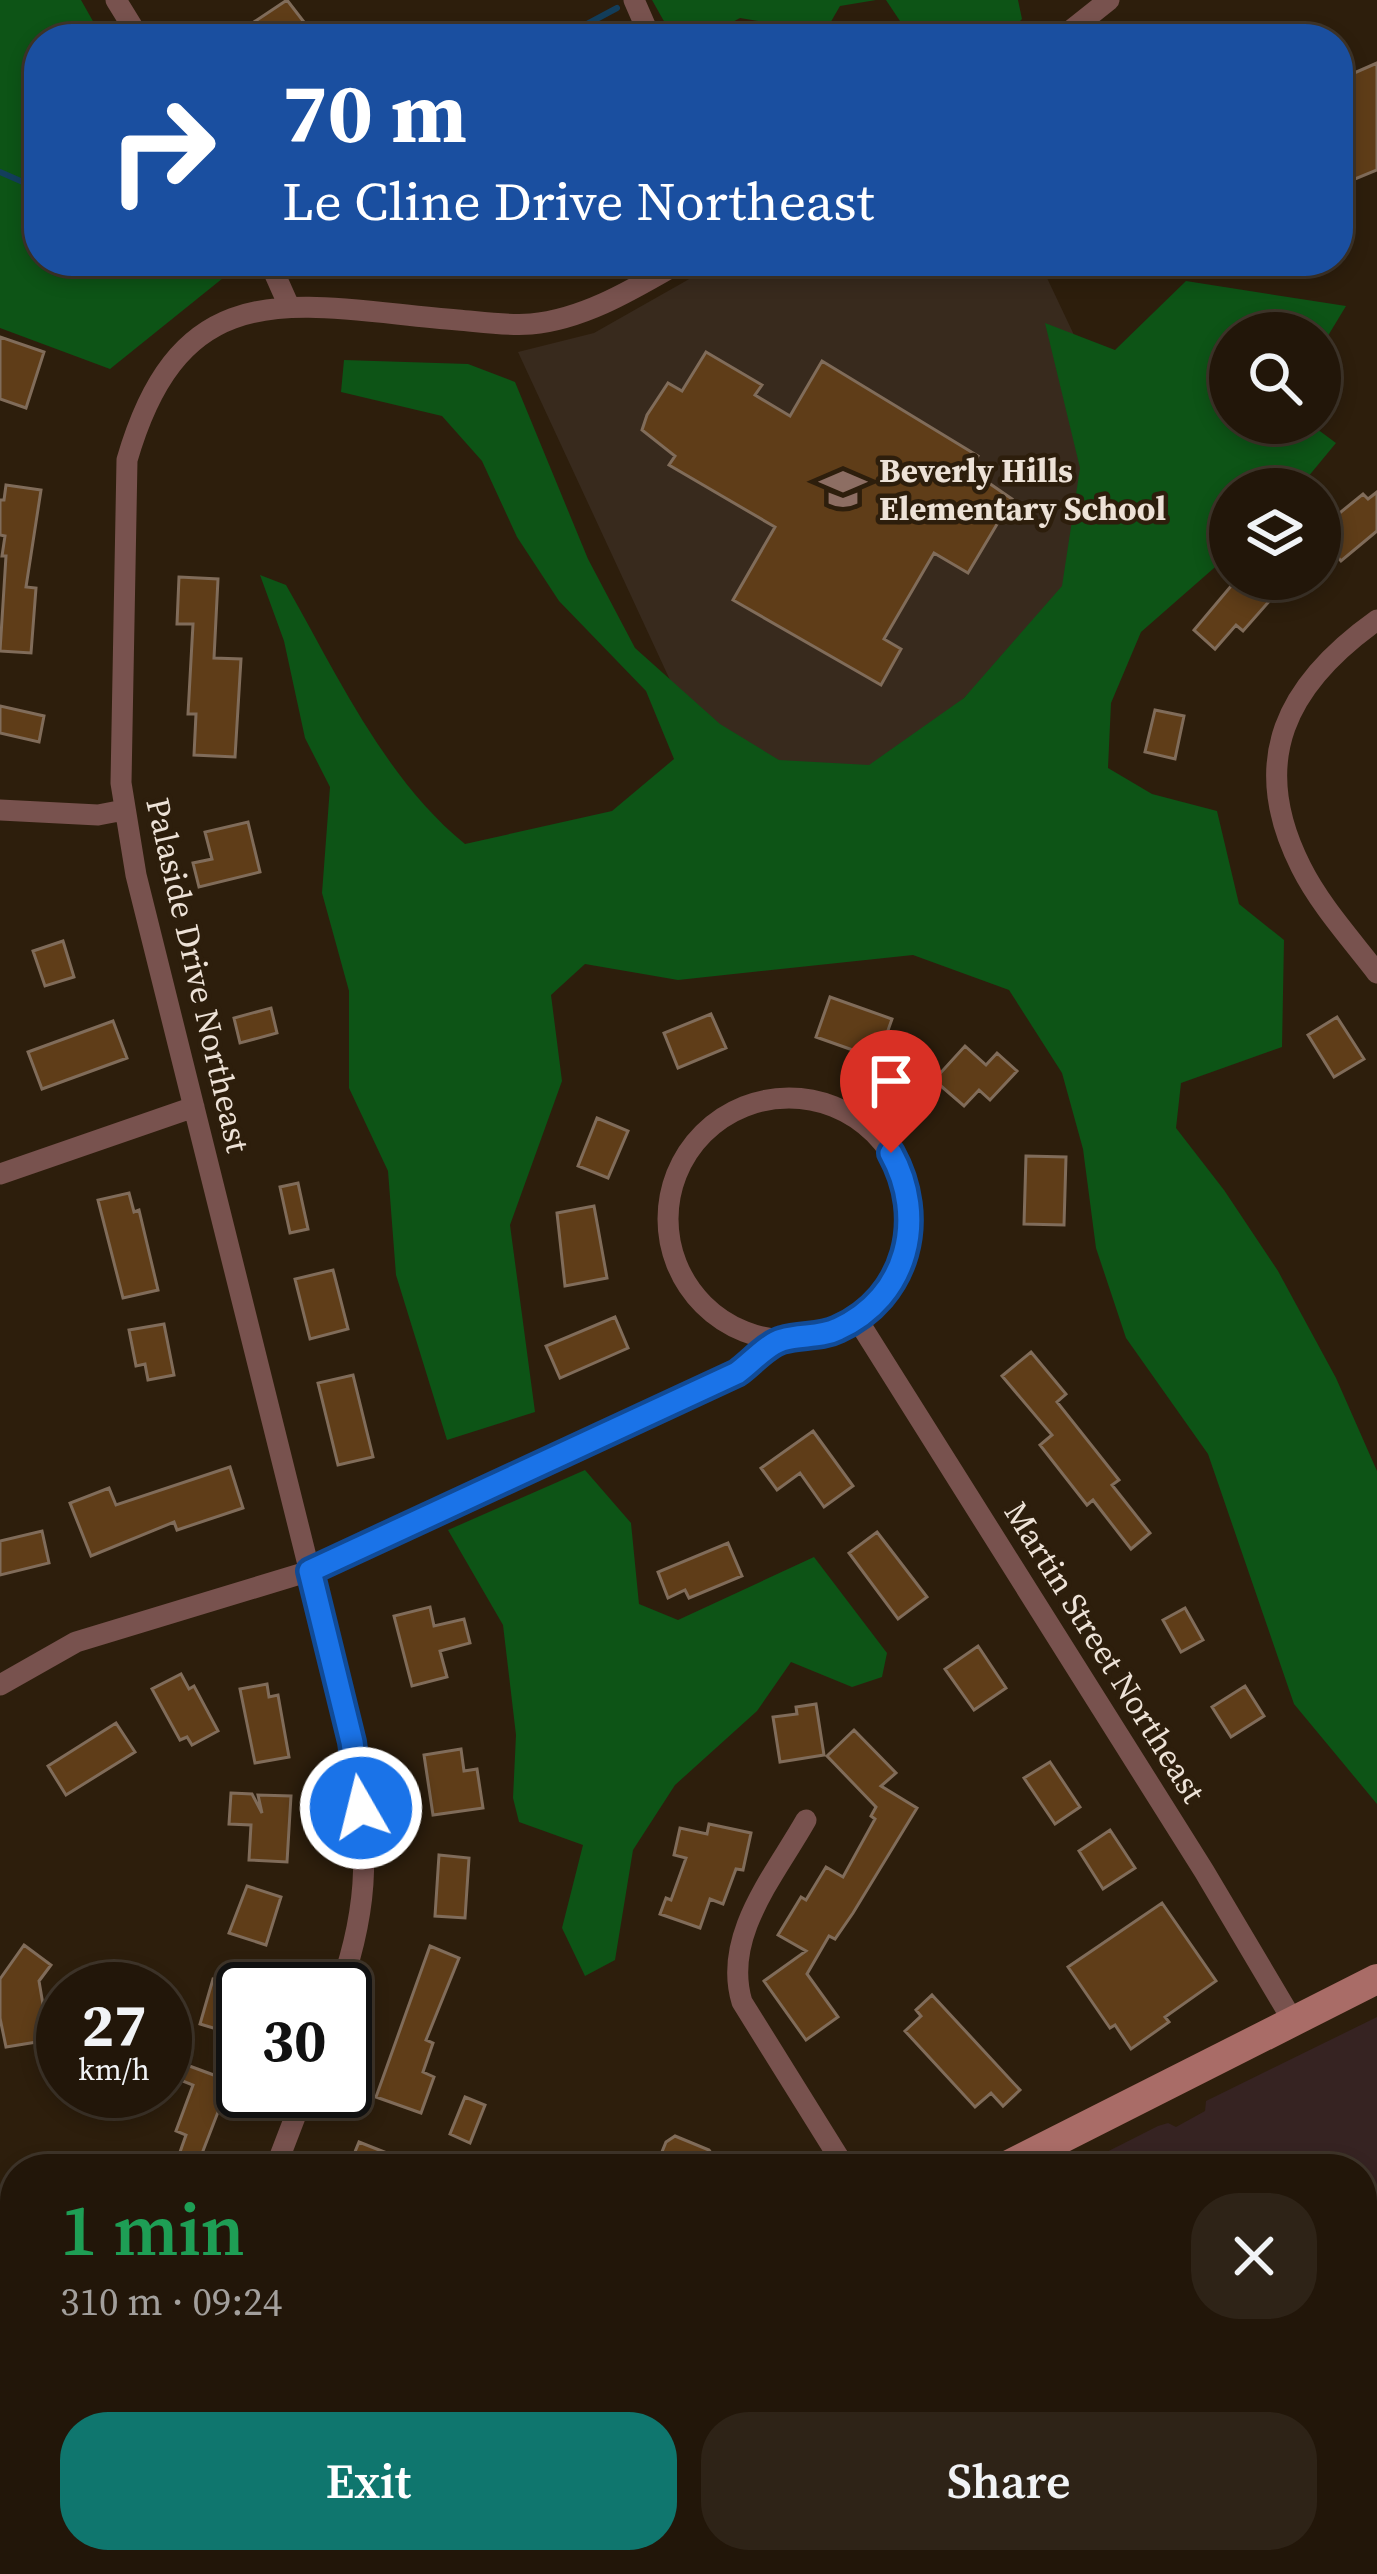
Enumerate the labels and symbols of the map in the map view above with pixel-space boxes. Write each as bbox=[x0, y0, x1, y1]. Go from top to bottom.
place label: Beverly Hills Elementary School bbox=[879, 448, 1166, 531]
school or university icon: Beverly Hills Elementary School bbox=[818, 464, 868, 514]
street label: Palaside Drive Northeast bbox=[135, 793, 261, 1157]
pin bbox=[840, 1030, 942, 1153]
street label: Martin Street Northeast bbox=[994, 1493, 1216, 1811]
position arrow bbox=[298, 1745, 424, 1871]
speed limit sign: 30 bbox=[216, 1962, 372, 2118]

